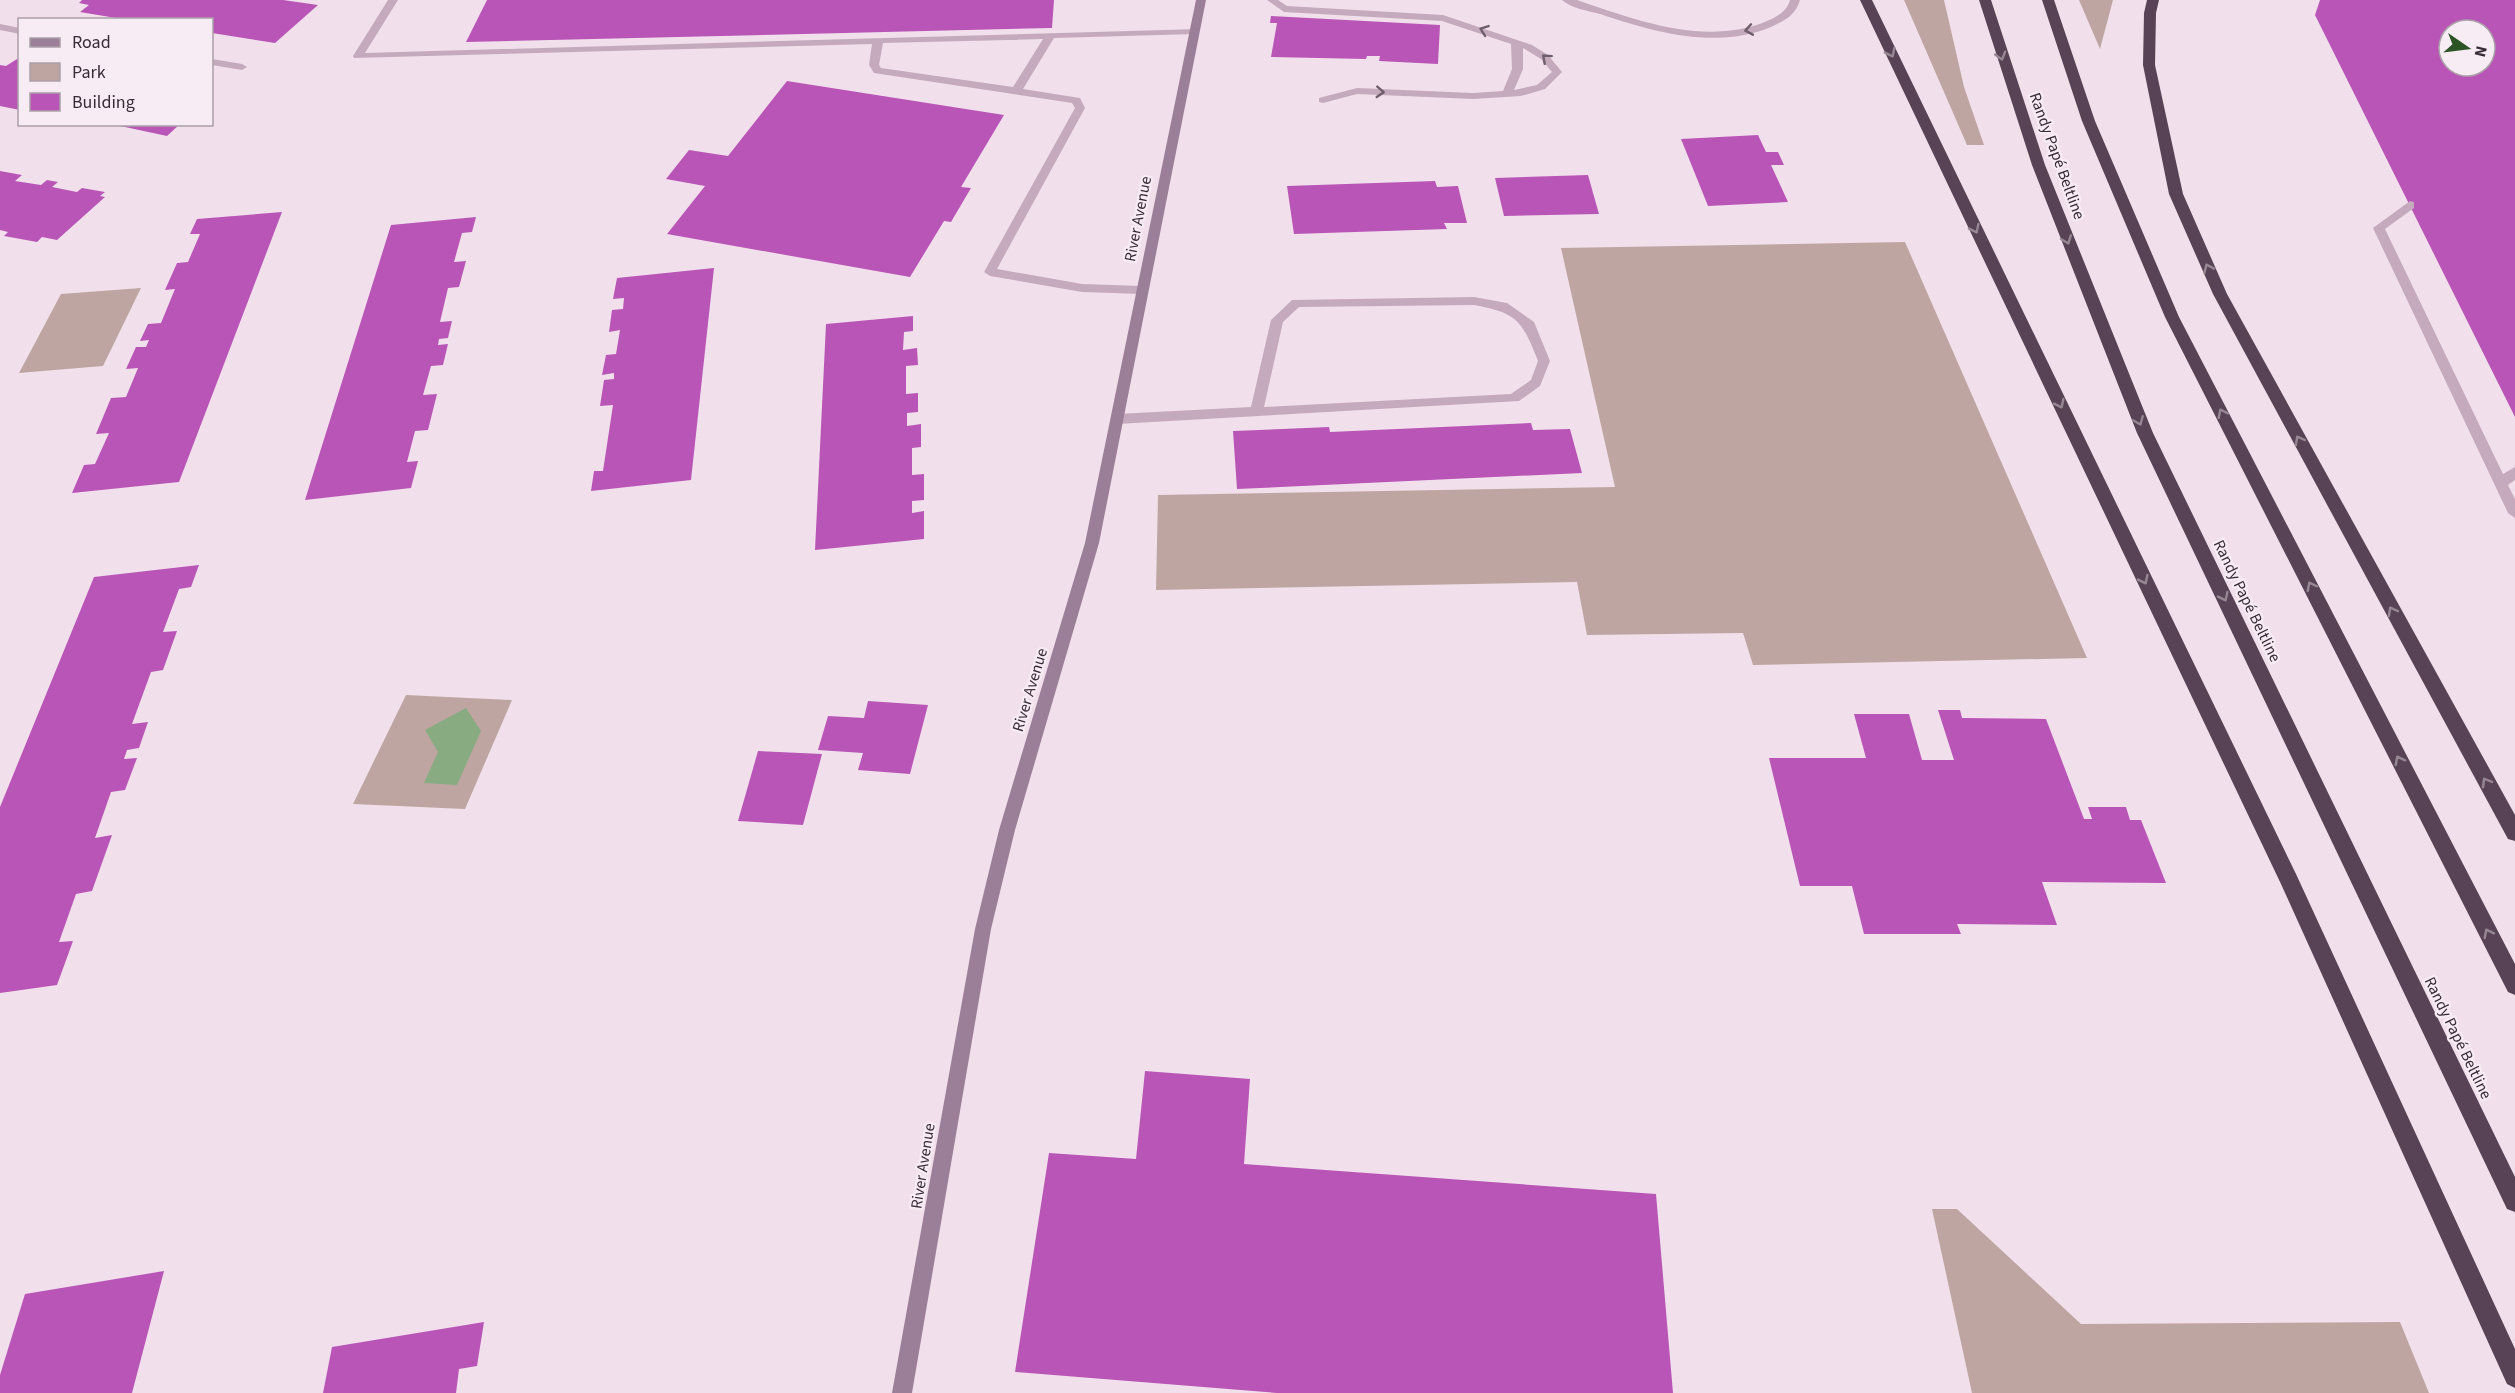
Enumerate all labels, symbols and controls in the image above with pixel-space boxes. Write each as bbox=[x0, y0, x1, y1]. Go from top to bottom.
legend bbox=[18, 18, 213, 126]
north arrow bbox=[2437, 18, 2497, 78]
one-way arrow bbox=[1744, 23, 1754, 36]
one-way arrow bbox=[1479, 24, 1490, 37]
text: Road bbox=[72, 30, 111, 55]
text: N bbox=[2469, 44, 2493, 59]
one-way arrow bbox=[1883, 46, 1895, 57]
one-way arrow bbox=[1994, 50, 2006, 61]
one-way arrow bbox=[1542, 54, 1553, 65]
text: Park bbox=[72, 60, 106, 85]
one-way arrow bbox=[1375, 85, 1384, 98]
text: Building bbox=[72, 90, 135, 115]
street label: Randy Papé Beltline bbox=[2024, 90, 2090, 222]
street label: River Avenue bbox=[1119, 174, 1157, 264]
one-way arrow bbox=[1968, 222, 1980, 233]
one-way arrow bbox=[2060, 234, 2072, 245]
one-way arrow bbox=[2203, 263, 2215, 274]
one-way arrow bbox=[2052, 398, 2064, 409]
one-way arrow bbox=[2217, 408, 2229, 419]
one-way arrow bbox=[2132, 414, 2144, 425]
one-way arrow bbox=[2295, 436, 2306, 447]
street label: Randy Papé Beltline bbox=[2208, 536, 2286, 666]
one-way arrow bbox=[2137, 574, 2149, 585]
one-way arrow bbox=[2306, 582, 2318, 593]
one-way arrow bbox=[2216, 590, 2228, 601]
one-way arrow bbox=[2388, 607, 2399, 618]
street label: River Avenue bbox=[1007, 645, 1053, 735]
one-way arrow bbox=[2395, 755, 2407, 766]
one-way arrow bbox=[2482, 778, 2493, 789]
one-way arrow bbox=[2484, 929, 2496, 940]
street label: Randy Papé Beltline bbox=[2419, 973, 2497, 1103]
street label: River Avenue bbox=[905, 1122, 941, 1210]

